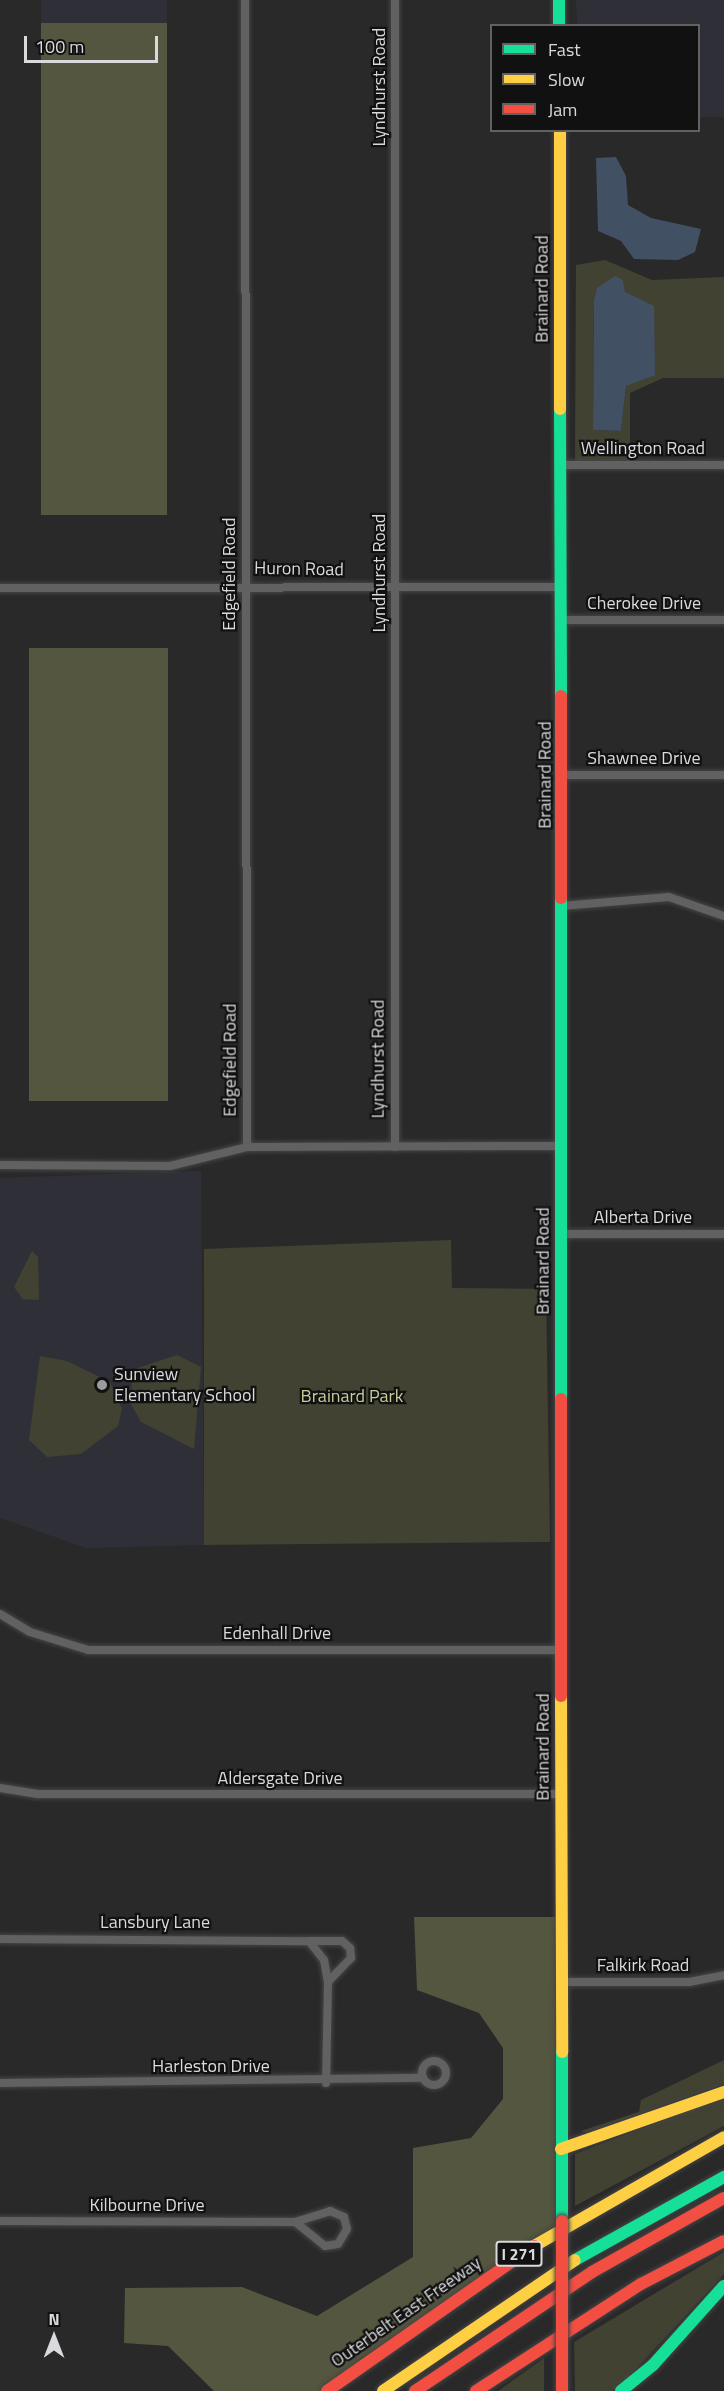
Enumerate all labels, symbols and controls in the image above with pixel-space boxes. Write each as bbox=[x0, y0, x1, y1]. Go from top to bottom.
scale bar bbox=[27, 24, 160, 62]
legend bbox=[490, 24, 700, 132]
street label: Lyndhurst Road bbox=[368, 28, 390, 146]
text: 100 m bbox=[35, 33, 84, 60]
text: Fast bbox=[548, 36, 581, 63]
text: Slow bbox=[548, 66, 585, 93]
text: Jam bbox=[548, 96, 577, 123]
street label: Brainard Road bbox=[531, 235, 553, 343]
street label: Wellington Road bbox=[581, 437, 705, 459]
street label: Lyndhurst Road bbox=[368, 514, 390, 632]
street label: Edgefield Road bbox=[218, 517, 240, 631]
street label: Huron Road bbox=[254, 557, 344, 581]
street label: Cherokee Drive bbox=[587, 592, 701, 614]
street label: Brainard Road bbox=[534, 721, 556, 829]
street label: Shawnee Drive bbox=[587, 747, 701, 769]
street label: Lyndhurst Road bbox=[367, 1000, 389, 1118]
street label: Edgefield Road bbox=[219, 1003, 241, 1117]
street label: Alberta Drive bbox=[594, 1206, 692, 1228]
street label: Brainard Road bbox=[532, 1207, 554, 1315]
place label: Sunview Elementary School bbox=[114, 1364, 256, 1406]
marker: Sunview Elementary School bbox=[95, 1378, 109, 1392]
park label: Brainard Park bbox=[301, 1385, 403, 1407]
street label: Edenhall Drive bbox=[223, 1622, 331, 1644]
street label: Brainard Road bbox=[532, 1693, 554, 1801]
street label: Aldersgate Drive bbox=[217, 1767, 343, 1789]
street label: Lansbury Lane bbox=[100, 1911, 210, 1933]
street label: Falkirk Road bbox=[597, 1954, 689, 1976]
street label: Harleston Drive bbox=[152, 2055, 270, 2077]
street label: Kilbourne Drive bbox=[89, 2194, 205, 2216]
road number: I 271 bbox=[495, 2241, 543, 2267]
street label: Outerbelt East Freeway bbox=[327, 2252, 485, 2372]
north arrow bbox=[24, 2307, 84, 2367]
text: N bbox=[48, 2307, 60, 2331]

